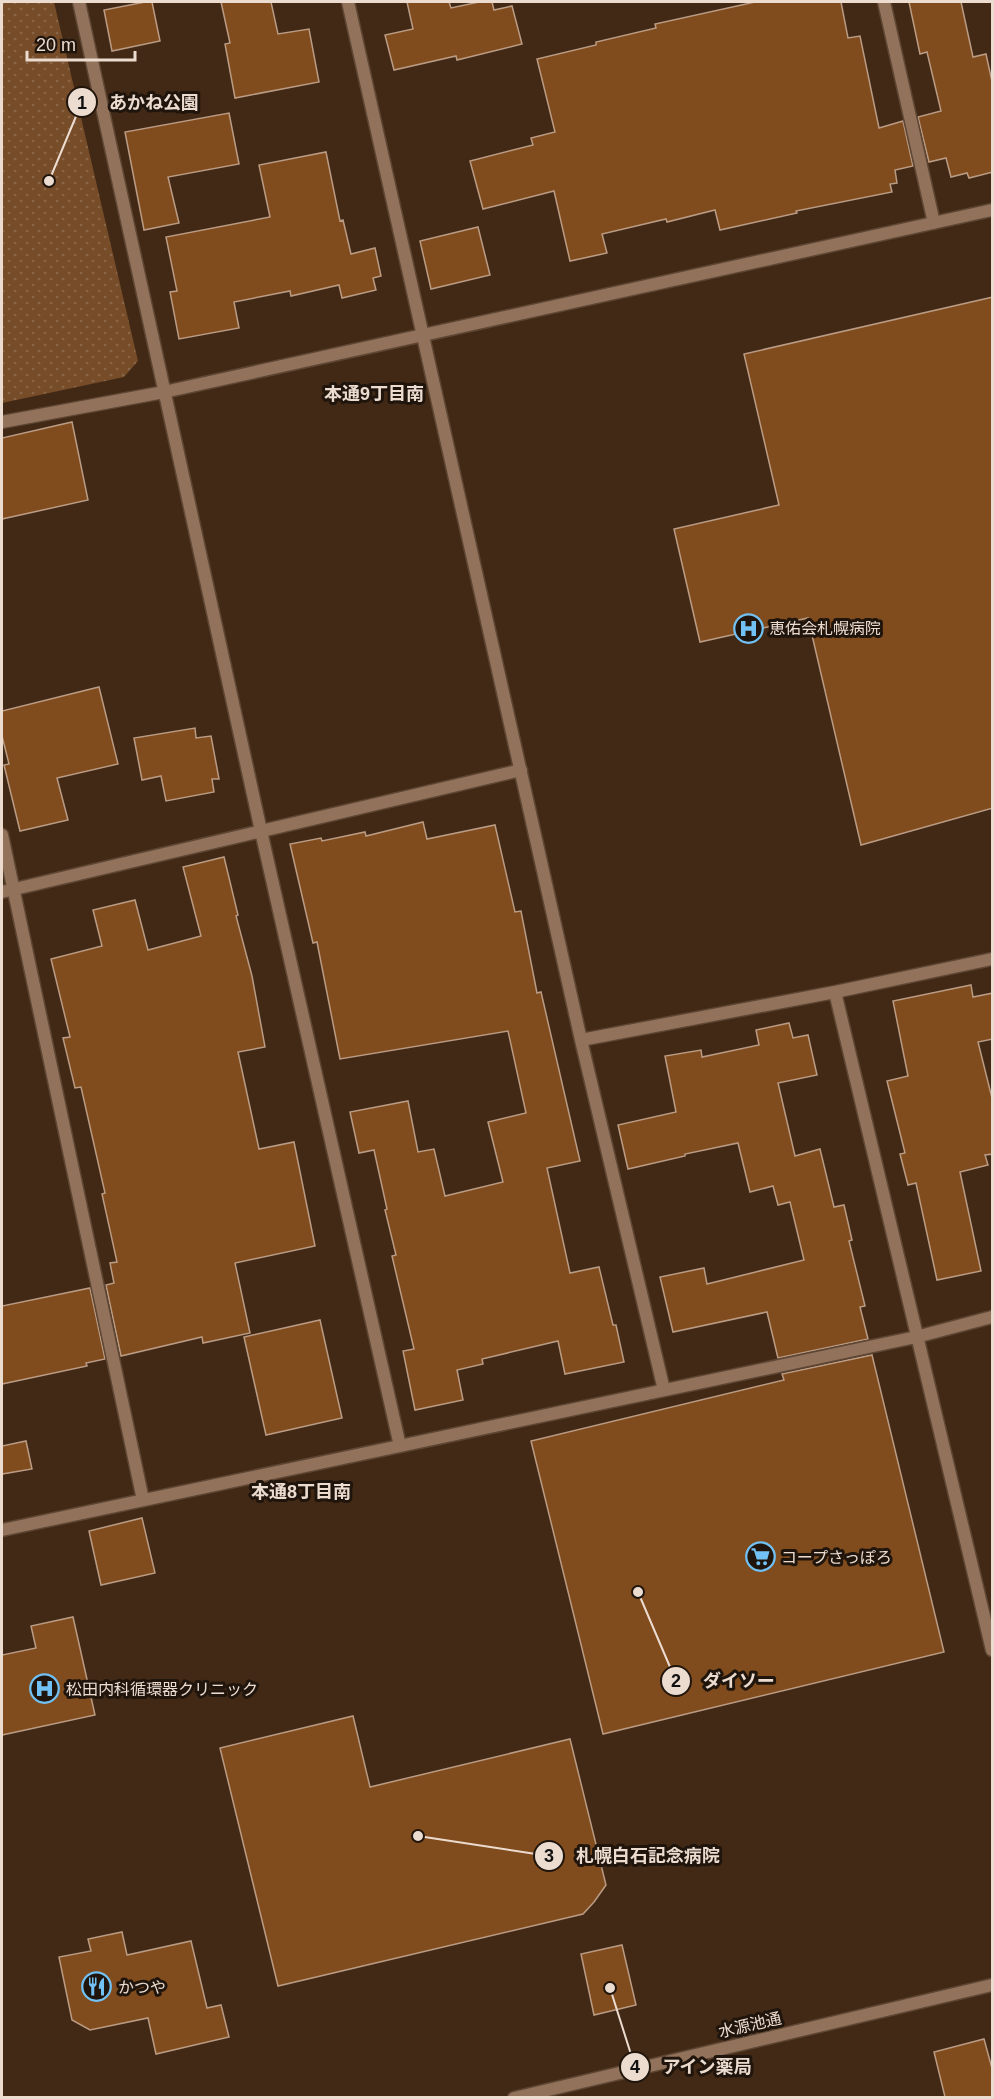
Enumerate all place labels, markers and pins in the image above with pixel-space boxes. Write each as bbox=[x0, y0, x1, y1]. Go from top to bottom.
callout: あかね公園 bbox=[67, 84, 211, 120]
hospital icon: 恵佑会札幌病院 bbox=[732, 612, 764, 644]
place label: 恵佑会札幌病院 bbox=[769, 620, 881, 637]
supermarket icon: コープさっぽろ bbox=[744, 1541, 776, 1573]
place label: コープさっぽろ bbox=[781, 1549, 892, 1566]
callout: ダイソー bbox=[661, 1663, 787, 1699]
hospital icon: 松田内科循環器クリニック bbox=[29, 1673, 61, 1705]
place label: 松田内科循環器クリニック bbox=[66, 1681, 258, 1698]
callout: 札幌白石記念病院 bbox=[534, 1838, 732, 1874]
restaurant icon: かつや bbox=[81, 1971, 113, 2003]
place label: かつや bbox=[118, 1979, 166, 1996]
callout: アイン薬局 bbox=[620, 2049, 764, 2085]

